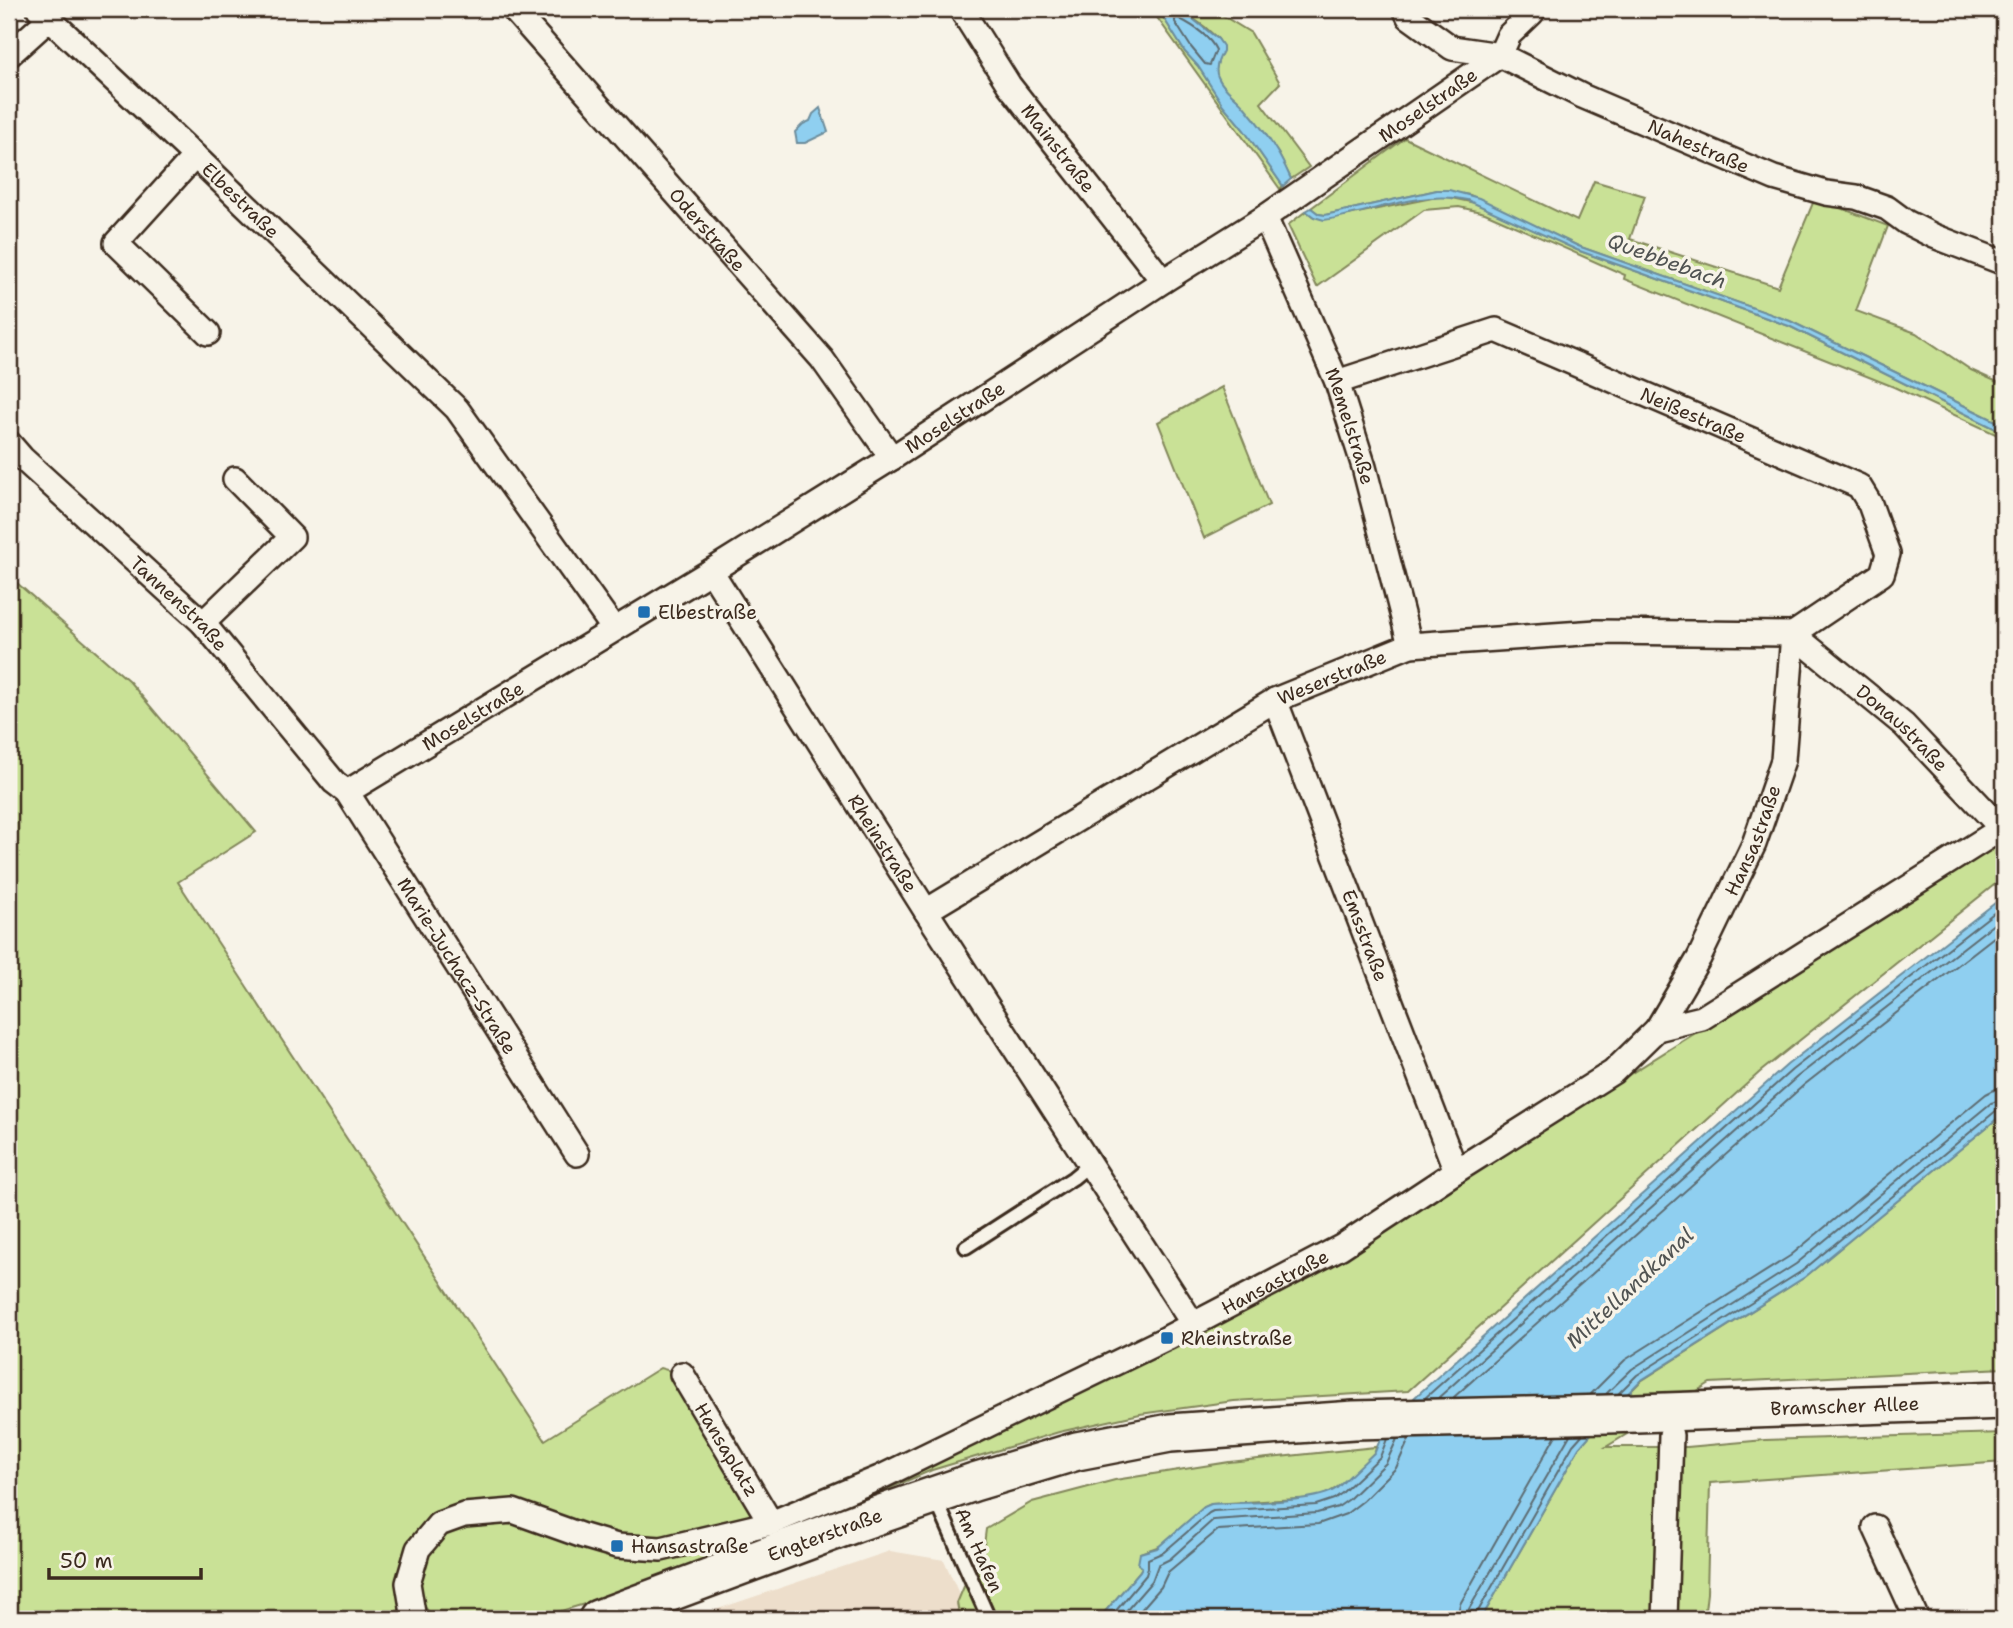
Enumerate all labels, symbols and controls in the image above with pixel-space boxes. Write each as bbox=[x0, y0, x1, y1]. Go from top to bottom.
street label: Moselstraße bbox=[1373, 62, 1482, 148]
street label: Mainstraße bbox=[1016, 98, 1101, 198]
street label: Nahestraße bbox=[1644, 113, 1753, 179]
street label: Elbestraße bbox=[197, 157, 285, 244]
street label: Oderstraße bbox=[664, 182, 751, 277]
water label: Quebbebach bbox=[1604, 227, 1730, 295]
street label: Memelstraße bbox=[1320, 364, 1380, 487]
street label: Moselstraße bbox=[900, 375, 1010, 459]
street label: Neißestraße bbox=[1636, 381, 1750, 449]
street label: Tannenstraße bbox=[125, 550, 233, 656]
place label: Elbestraße bbox=[658, 600, 757, 625]
marker: Elbestraße bbox=[636, 604, 652, 620]
street label: Weserstraße bbox=[1273, 644, 1390, 710]
street label: Moselstraße bbox=[417, 675, 528, 756]
street label: Donaustraße bbox=[1851, 678, 1954, 777]
street label: Hansastraße bbox=[1718, 781, 1786, 900]
street label: Rheinstraße bbox=[843, 789, 924, 897]
street label: Marie-Juchacz-Straße bbox=[392, 873, 523, 1059]
street label: Emsstraße bbox=[1336, 886, 1394, 985]
water label: Mittellandkanal bbox=[1560, 1221, 1700, 1355]
street label: Hansastraße bbox=[1217, 1243, 1333, 1320]
place label: Rheinstraße bbox=[1181, 1326, 1293, 1351]
marker: Rheinstraße bbox=[1159, 1330, 1175, 1346]
street label: Bramscher Allee bbox=[1770, 1391, 1920, 1421]
street label: Hansaplatz bbox=[689, 1398, 765, 1501]
street label: Engterstraße bbox=[764, 1502, 886, 1567]
street label: Am Hafen bbox=[949, 1504, 1009, 1596]
place label: Hansastraße bbox=[631, 1534, 749, 1559]
scale bar bbox=[49, 1537, 201, 1581]
marker: Hansastraße bbox=[609, 1538, 625, 1554]
text: 50 m bbox=[60, 1547, 113, 1575]

